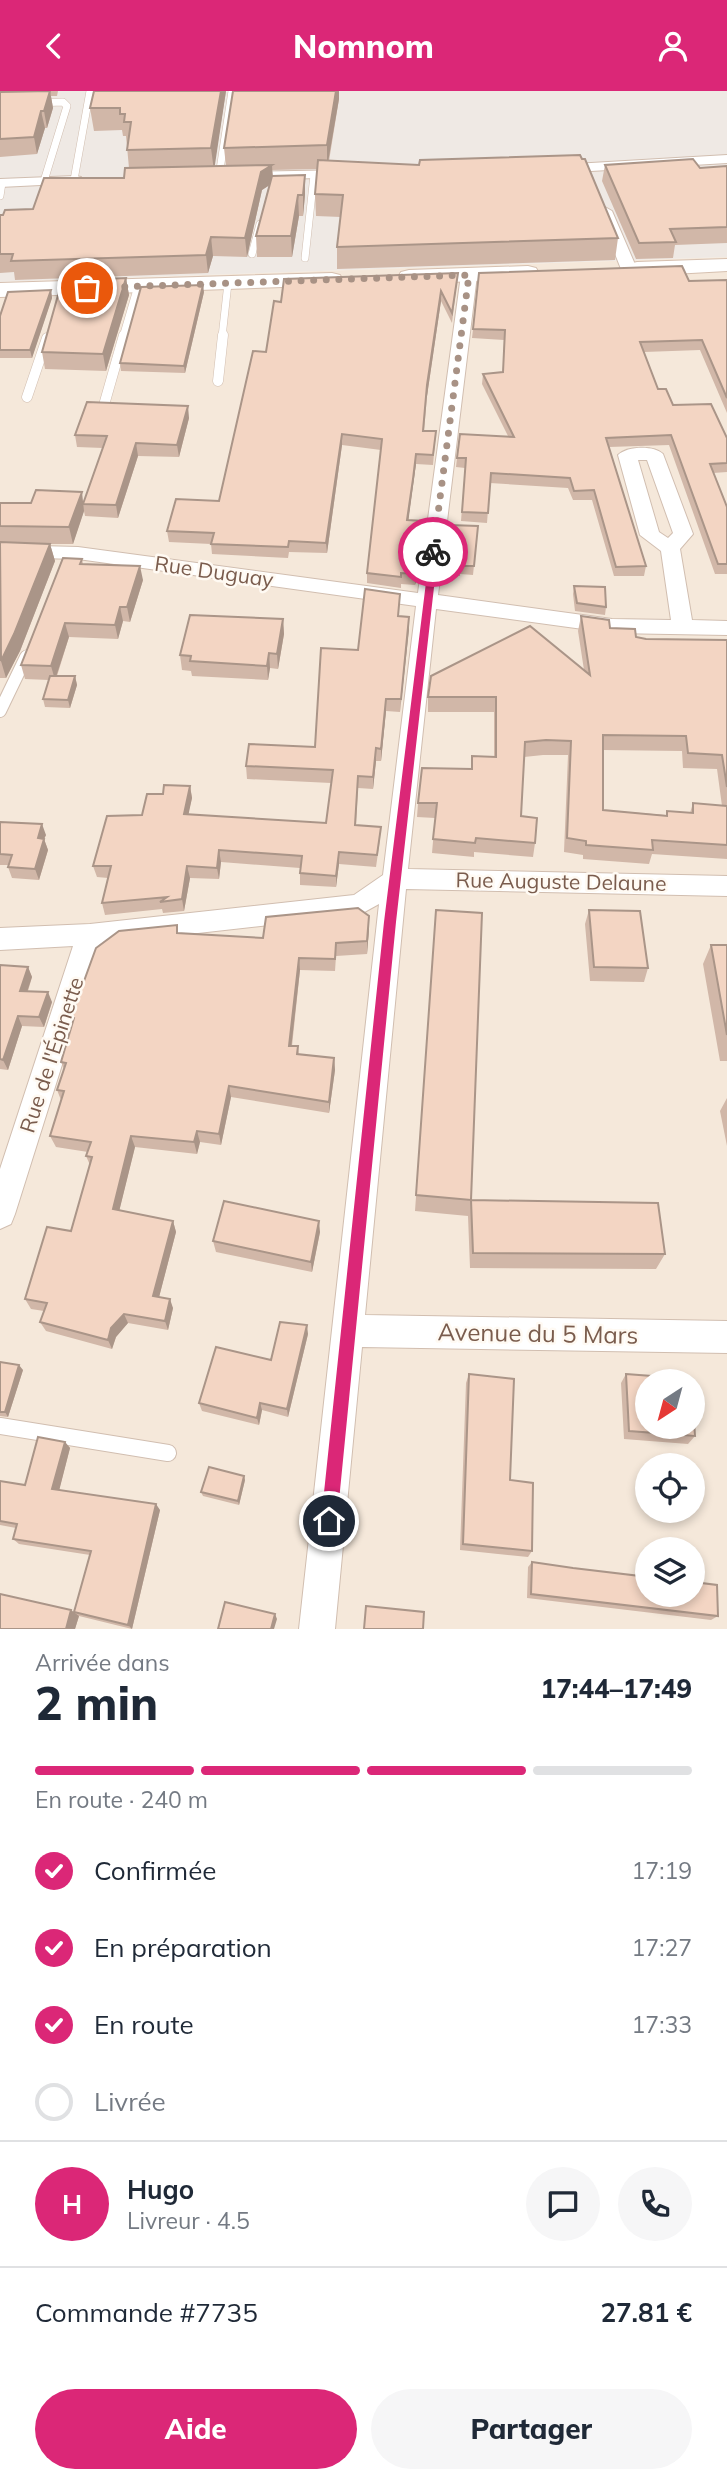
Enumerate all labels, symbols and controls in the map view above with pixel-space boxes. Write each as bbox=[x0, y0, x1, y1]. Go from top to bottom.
text: Nomnom bbox=[293, 26, 434, 66]
icon: back bbox=[35, 27, 73, 65]
icon: person bbox=[654, 27, 692, 65]
pin bbox=[57, 258, 117, 318]
icon: bag bbox=[68, 269, 106, 307]
courier bbox=[398, 517, 468, 587]
icon: bike bbox=[414, 533, 452, 571]
street label: Rue Duguay bbox=[153, 550, 275, 592]
street label: Rue Auguste Delaune bbox=[455, 866, 667, 896]
street label: Rue de l'Épinette bbox=[14, 974, 88, 1136]
street label: Avenue du 5 Mars bbox=[438, 1316, 639, 1350]
north arrow bbox=[635, 1369, 705, 1439]
map controls bbox=[635, 1369, 705, 1607]
button: locate bbox=[635, 1453, 705, 1523]
pin bbox=[299, 1491, 359, 1551]
icon: home bbox=[310, 1502, 348, 1540]
button: layers bbox=[635, 1537, 705, 1607]
text: Arrivée dans bbox=[35, 1648, 170, 1677]
text: 17:44–17:49 bbox=[541, 1672, 692, 1705]
text: 2 min bbox=[35, 1674, 158, 1732]
text: En route · 240 m bbox=[35, 1785, 208, 1814]
icon: check bbox=[35, 1852, 73, 1890]
text: Confirmée bbox=[94, 1854, 216, 1887]
text: 17:19 bbox=[632, 1856, 692, 1885]
icon: check bbox=[35, 1929, 73, 1967]
text: En préparation bbox=[94, 1931, 272, 1964]
text: 17:27 bbox=[632, 1933, 692, 1962]
icon: check bbox=[35, 2006, 73, 2044]
text: En route bbox=[94, 2008, 194, 2041]
text: 17:33 bbox=[632, 2010, 692, 2039]
text: Livrée bbox=[94, 2085, 166, 2118]
button: chat bbox=[526, 2167, 600, 2241]
button: phone bbox=[618, 2167, 692, 2241]
text: Hugo bbox=[127, 2173, 194, 2206]
text: H bbox=[62, 2188, 82, 2221]
text: Livreur · 4.5 bbox=[127, 2206, 250, 2235]
text: Commande #7735 bbox=[35, 2296, 258, 2329]
text: 27.81 € bbox=[600, 2296, 692, 2329]
button: Aide bbox=[35, 2389, 357, 2469]
button: Partager bbox=[371, 2389, 692, 2469]

